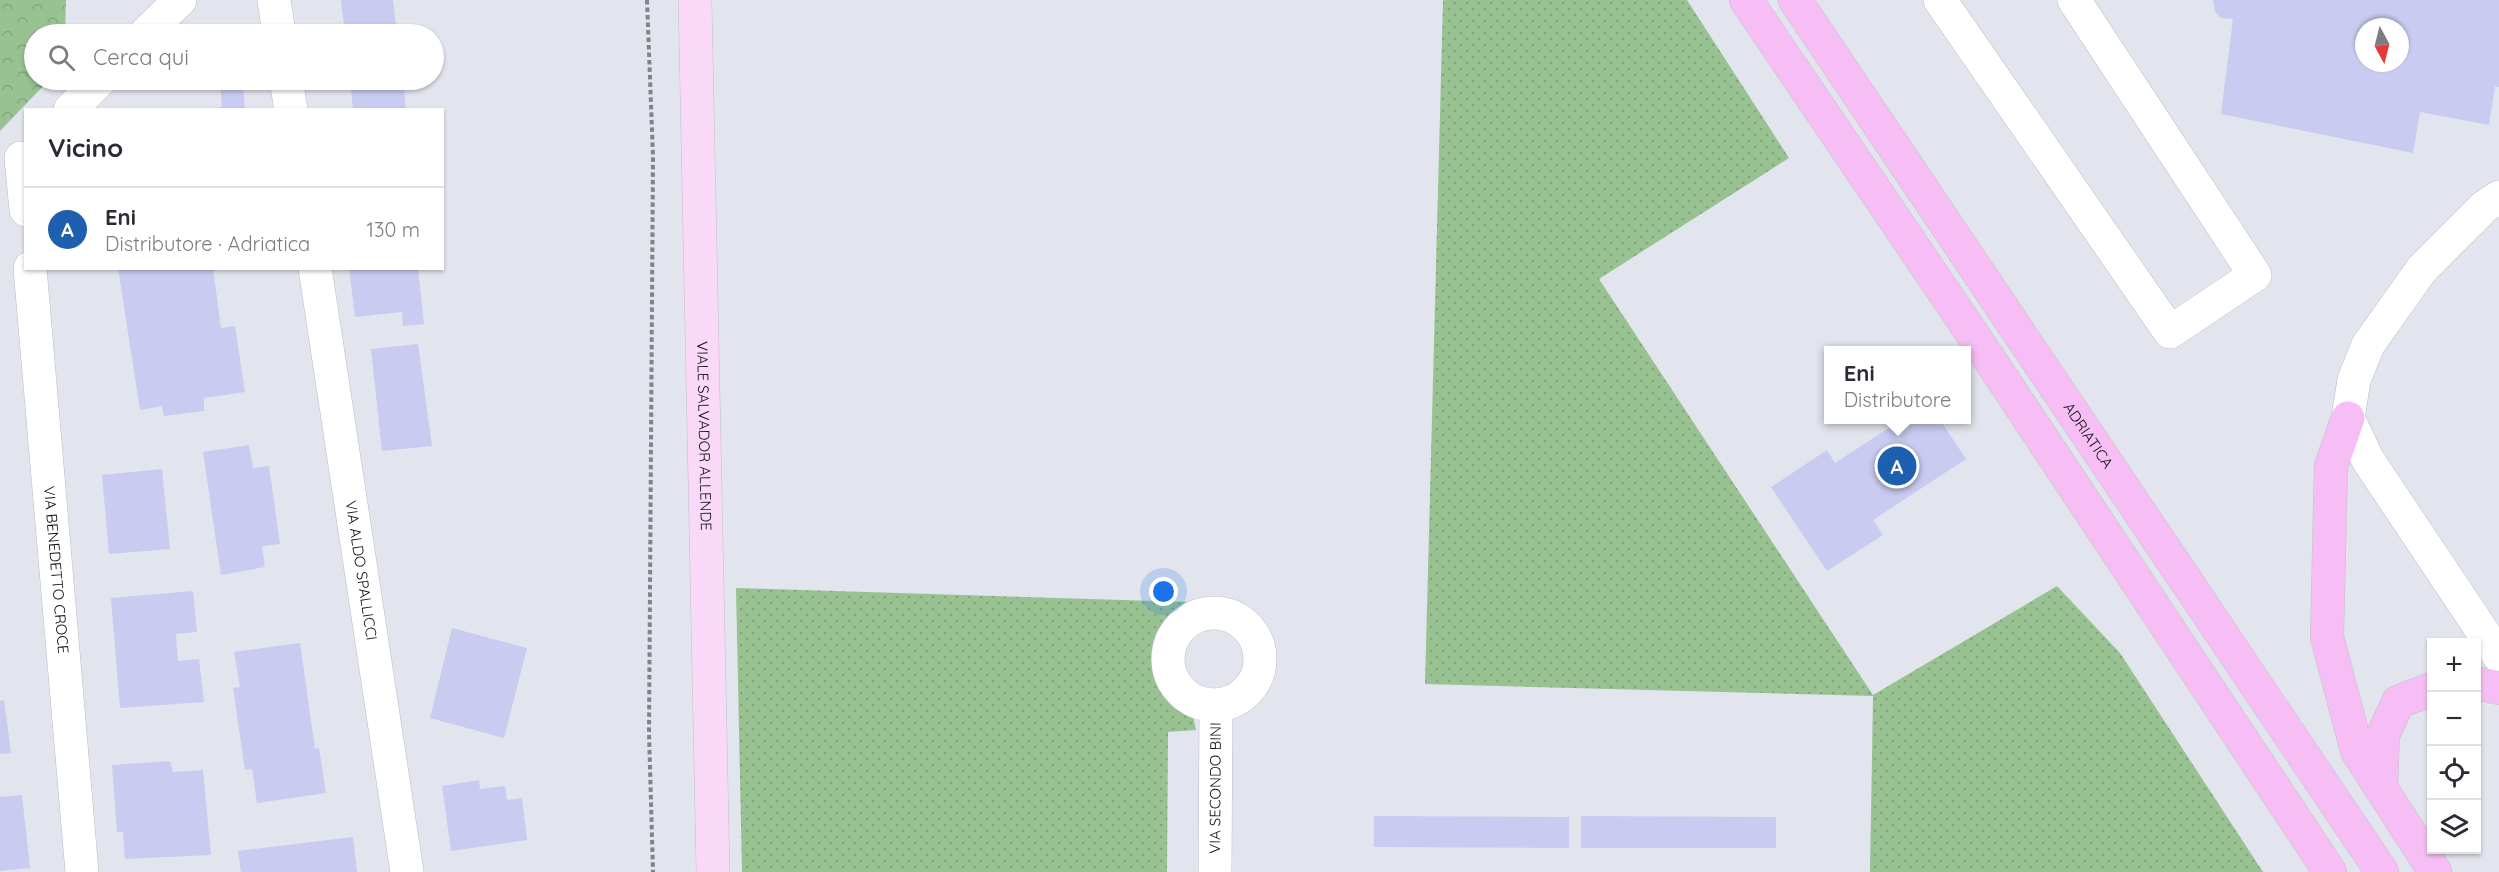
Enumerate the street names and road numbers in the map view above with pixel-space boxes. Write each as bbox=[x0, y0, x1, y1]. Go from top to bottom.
street label: VIALE SALVADOR ALLENDE bbox=[693, 341, 716, 531]
street label: ADRIATICA bbox=[2060, 399, 2118, 472]
street label: VIA BENEDETTO CROCE bbox=[40, 485, 73, 654]
street label: VIA ALDO SPALLICCI bbox=[342, 499, 382, 642]
street label: VIA SECONDO BINI bbox=[1205, 722, 1225, 854]

